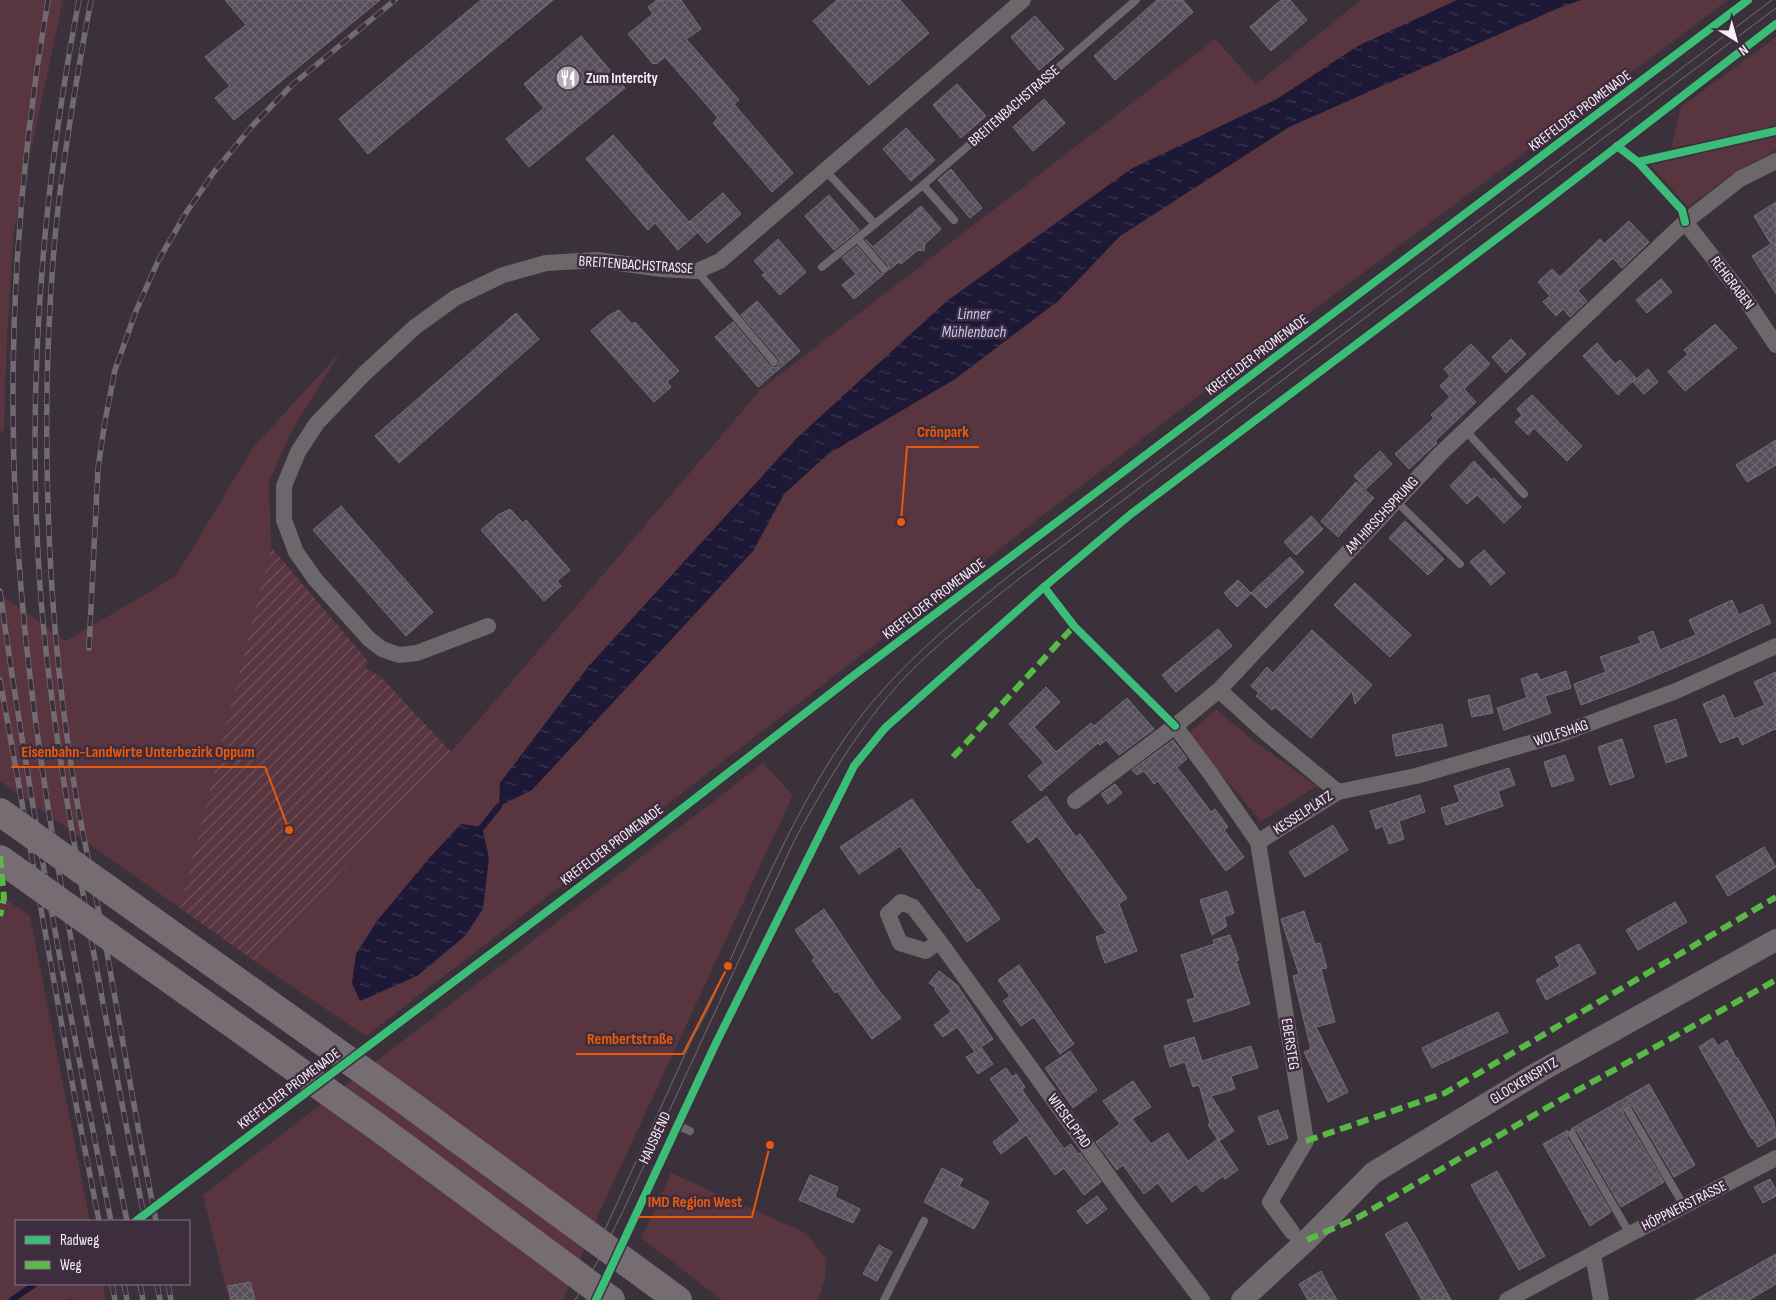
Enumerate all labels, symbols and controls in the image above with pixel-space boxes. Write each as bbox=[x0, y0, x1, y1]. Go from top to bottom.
north arrow bbox=[1711, 15, 1761, 65]
text: N bbox=[1735, 41, 1752, 59]
street label: BREITENBACHSTRASSE bbox=[964, 61, 1064, 151]
restaurant icon: Zum Intercity bbox=[555, 65, 581, 91]
street label: KREFELDER PROMENADE bbox=[1525, 66, 1635, 156]
place label: Zum Intercity bbox=[586, 69, 659, 88]
street label: BREITENBACHSTRASSE bbox=[578, 252, 694, 278]
street label: REHGRABEN bbox=[1706, 253, 1758, 313]
water label: Linner Mühlenbach bbox=[942, 305, 1006, 342]
street label: KREFELDER PROMENADE bbox=[1202, 310, 1312, 400]
callout: Crönpark bbox=[907, 416, 979, 447]
text: Crönpark bbox=[917, 423, 969, 442]
street label: AM HIRSCHSPRUNG bbox=[1341, 472, 1423, 558]
street label: KREFELDER PROMENADE bbox=[879, 554, 989, 644]
street label: WOLFSHAG bbox=[1531, 715, 1591, 751]
callout: Eisenbahn-Landwirte Unterbezirk Oppum bbox=[11, 736, 265, 767]
text: Eisenbahn-Landwirte Unterbezirk Oppum bbox=[21, 743, 255, 762]
street label: KESSELPLATZ bbox=[1270, 787, 1336, 839]
street label: KREFELDER PROMENADE bbox=[557, 800, 667, 890]
street label: EBERSTEG bbox=[1277, 1017, 1303, 1071]
callout: Rembertstraße bbox=[576, 1023, 683, 1054]
text: Rembertstraße bbox=[587, 1030, 673, 1049]
street label: KREFELDER PROMENADE bbox=[234, 1044, 344, 1134]
street label: GLOCKENSPITZ bbox=[1486, 1053, 1562, 1109]
street label: WIESELPFAD bbox=[1043, 1090, 1095, 1152]
street label: HAUSBEND bbox=[635, 1109, 675, 1167]
street label: HÖPPNERSTRASSE bbox=[1638, 1176, 1730, 1236]
callout: IMD Region West bbox=[638, 1186, 752, 1217]
text: IMD Region West bbox=[648, 1193, 742, 1212]
legend bbox=[15, 1220, 190, 1285]
text: Radweg bbox=[60, 1231, 99, 1250]
text: Weg bbox=[60, 1256, 82, 1275]

